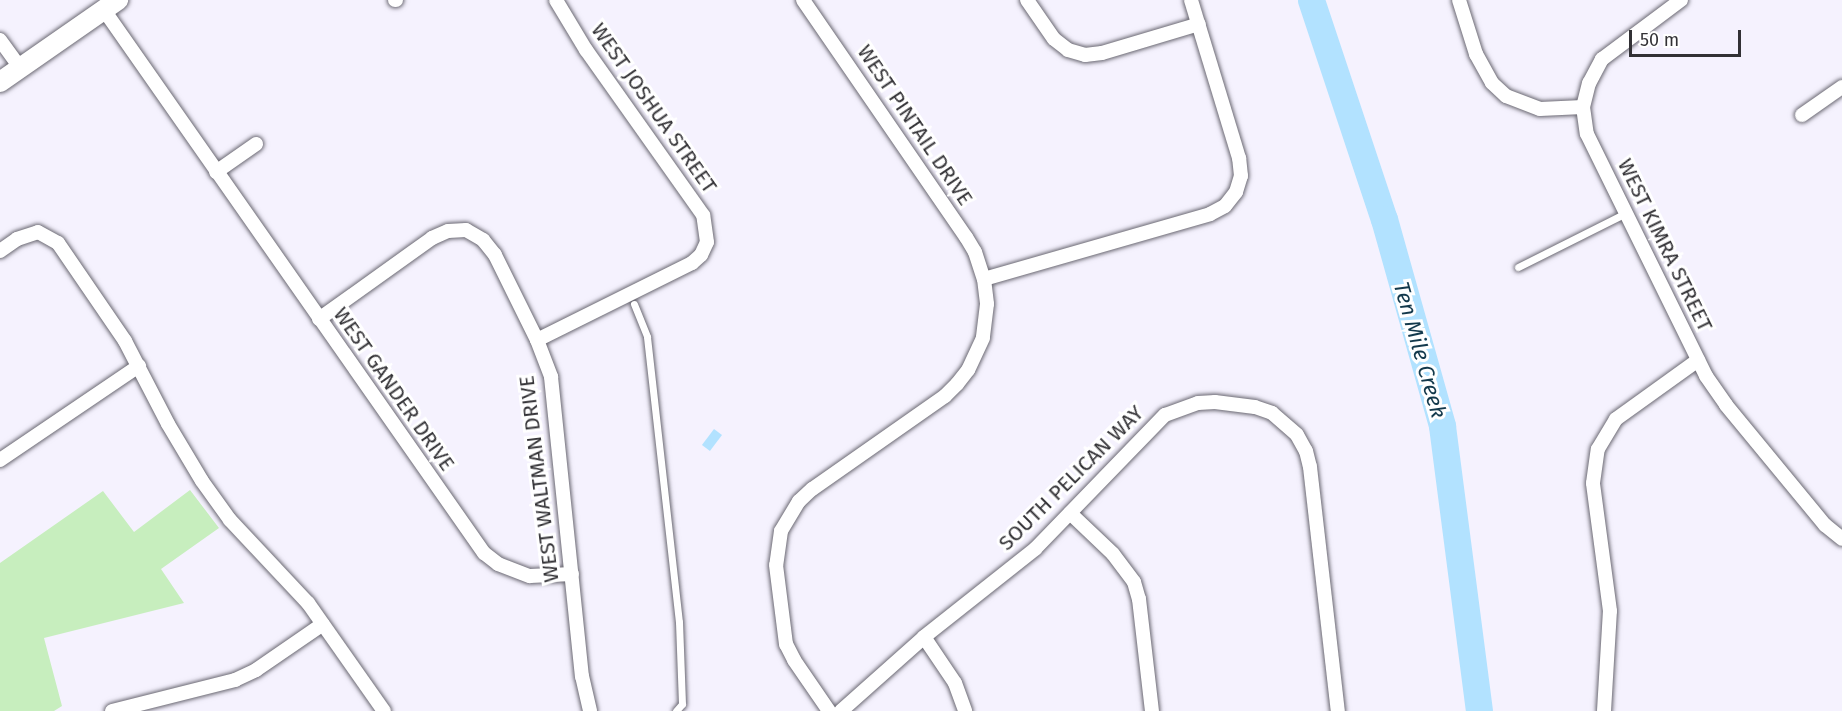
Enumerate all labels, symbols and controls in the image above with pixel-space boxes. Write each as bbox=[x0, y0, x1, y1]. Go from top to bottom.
street label: WEST JOSHUA STREET bbox=[586, 18, 722, 198]
scale bar bbox=[1632, 18, 1744, 56]
text: 50 m bbox=[1640, 29, 1679, 51]
street label: WEST PINTAIL DRIVE bbox=[852, 40, 978, 210]
street label: WEST KIMRA STREET bbox=[1612, 155, 1718, 335]
water label: Ten Mile Creek bbox=[1388, 279, 1452, 421]
street label: WEST GANDER DRIVE bbox=[328, 302, 460, 476]
street label: WEST WALTMAN DRIVE bbox=[514, 374, 564, 584]
street label: SOUTH PELICAN WAY bbox=[993, 400, 1149, 556]

